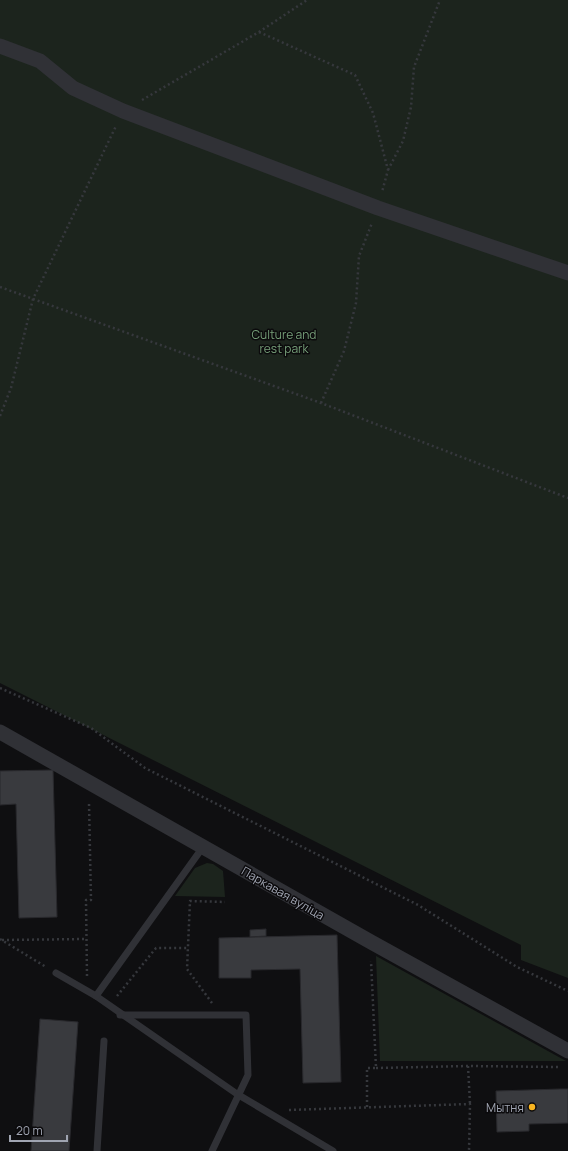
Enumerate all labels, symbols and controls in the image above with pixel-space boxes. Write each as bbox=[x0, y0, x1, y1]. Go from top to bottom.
park label: Culture and rest park bbox=[252, 326, 316, 357]
street label: Паркавая вуліца bbox=[238, 862, 328, 924]
place label: Мытня bbox=[486, 1099, 524, 1116]
marker: Мытня bbox=[527, 1102, 537, 1112]
scale bar bbox=[10, 1117, 67, 1143]
text: 20 m bbox=[16, 1122, 43, 1139]

